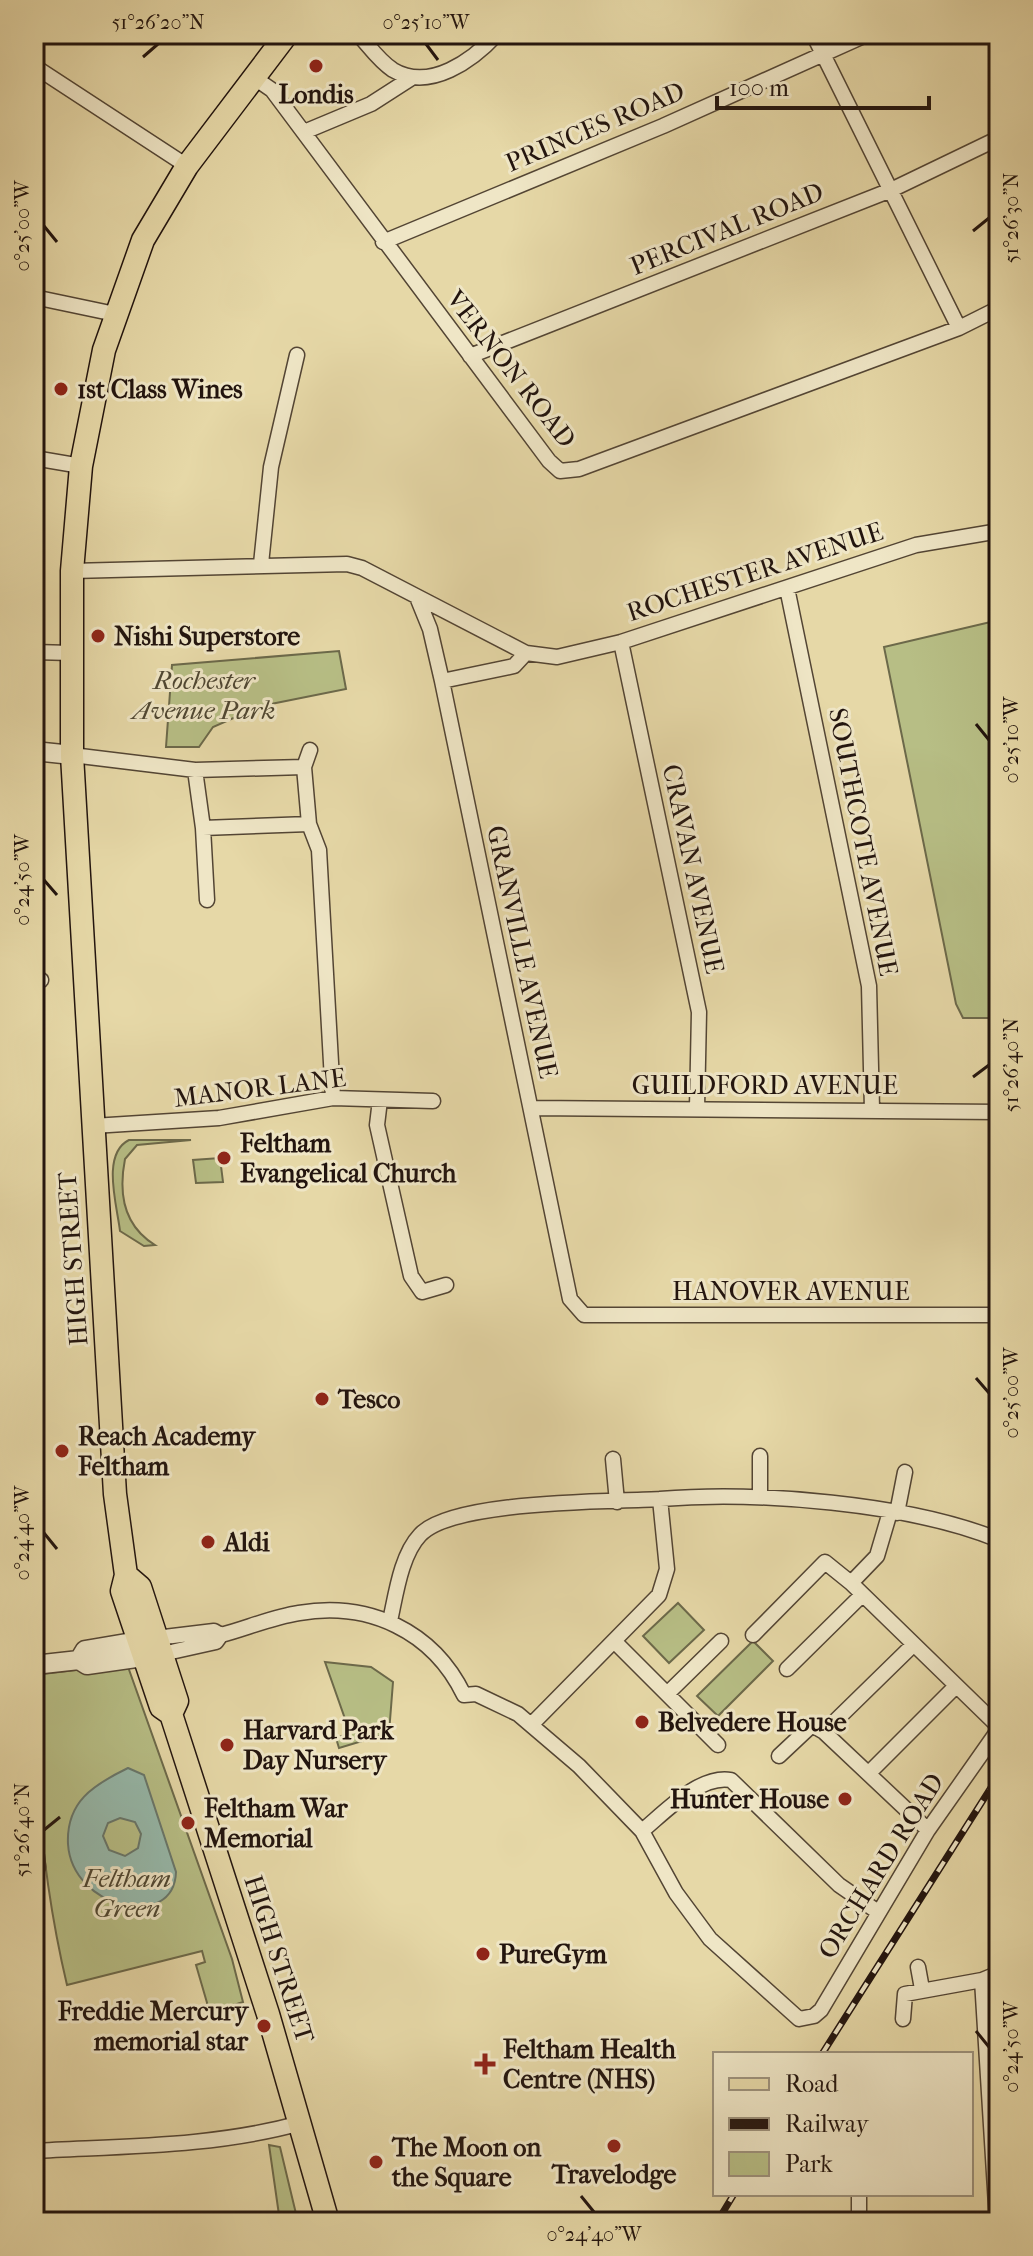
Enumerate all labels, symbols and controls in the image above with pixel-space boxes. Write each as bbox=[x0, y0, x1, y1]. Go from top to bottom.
text: 51°26'20"N bbox=[112, 11, 204, 34]
text: 0°25'10"W bbox=[383, 11, 471, 34]
marker: Londis bbox=[307, 57, 325, 75]
scale bar bbox=[717, 60, 929, 110]
text: 100 m bbox=[729, 74, 789, 102]
street label: PRINCES ROAD bbox=[501, 75, 689, 179]
place label: Londis bbox=[278, 79, 354, 110]
text: 51°26'30"N bbox=[1000, 173, 1023, 263]
street label: PERCIVAL ROAD bbox=[626, 176, 828, 282]
text: 0°25'00"W bbox=[11, 179, 34, 272]
street label: VERNON ROAD bbox=[439, 283, 582, 454]
place label: 1st Class Wines bbox=[77, 374, 243, 405]
marker: 1st Class Wines bbox=[52, 380, 70, 398]
street label: ROCHESTER AVENUE bbox=[623, 516, 887, 628]
place label: Nishi Superstore bbox=[114, 621, 300, 652]
marker: Nishi Superstore bbox=[89, 627, 107, 645]
park label: Rochester Avenue Park bbox=[130, 665, 275, 726]
text: 0°25'10"W bbox=[1000, 695, 1023, 784]
street label: SOUTHCOTE AVENUE bbox=[822, 705, 904, 979]
street label: CRAVAN AVENUE bbox=[656, 762, 730, 977]
street label: GRANVILLE AVENUE bbox=[480, 823, 564, 1081]
text: 0°24'50"W bbox=[11, 833, 34, 926]
text: 51°26'40"N bbox=[1000, 1018, 1023, 1112]
street label: MANOR LANE bbox=[172, 1062, 348, 1114]
street label: GUILDFORD AVENUE bbox=[632, 1070, 898, 1101]
place label: Feltham Evangelical Church bbox=[239, 1128, 457, 1189]
marker: Feltham Evangelical Church bbox=[215, 1149, 233, 1167]
street label: HIGH STREET bbox=[51, 1171, 95, 1347]
street label: HANOVER AVENUE bbox=[672, 1276, 910, 1307]
text: 0°25'00"W bbox=[1000, 1346, 1023, 1439]
place label: Tesco bbox=[337, 1384, 400, 1415]
marker: Tesco bbox=[313, 1390, 331, 1408]
place label: Reach Academy Feltham bbox=[77, 1421, 257, 1482]
marker: Reach Academy Feltham bbox=[53, 1442, 71, 1460]
text: 0°24'40"W bbox=[11, 1484, 34, 1580]
place label: Aldi bbox=[222, 1527, 270, 1558]
marker: Aldi bbox=[199, 1533, 217, 1551]
place label: Belvedere House bbox=[658, 1707, 847, 1738]
marker: Belvedere House bbox=[633, 1713, 651, 1731]
place label: Harvard Park Day Nursery bbox=[243, 1715, 395, 1776]
marker: Harvard Park Day Nursery bbox=[218, 1736, 236, 1754]
street label: ORCHARD ROAD bbox=[812, 1768, 950, 1964]
text: 51°26'40"N bbox=[11, 1783, 34, 1877]
place label: Hunter House bbox=[670, 1784, 829, 1815]
marker: Hunter House bbox=[836, 1790, 854, 1808]
place label: Feltham War Memorial bbox=[203, 1793, 348, 1854]
marker: Feltham War Memorial bbox=[179, 1814, 197, 1832]
park label: Feltham Green bbox=[82, 1863, 171, 1924]
street label: HIGH STREET bbox=[237, 1871, 321, 2047]
place label: PureGym bbox=[499, 1939, 607, 1970]
marker: PureGym bbox=[474, 1945, 492, 1963]
place label: Freddie Mercury memorial star bbox=[57, 1996, 250, 2057]
text: 0°24'50"W bbox=[1000, 2000, 1023, 2093]
marker: Freddie Mercury memorial star bbox=[255, 2017, 273, 2035]
place label: Feltham Health Centre (NHS) bbox=[502, 2034, 676, 2095]
legend bbox=[713, 2052, 973, 2196]
marker: Feltham Health Centre (NHS) bbox=[474, 2053, 496, 2075]
text: Road bbox=[785, 2070, 839, 2098]
text: Railway bbox=[785, 2110, 870, 2138]
place label: The Moon on the Square bbox=[391, 2132, 542, 2193]
marker: Travelodge bbox=[605, 2137, 623, 2155]
text: Park bbox=[785, 2150, 833, 2178]
marker: The Moon on the Square bbox=[367, 2153, 385, 2171]
place label: Travelodge bbox=[551, 2159, 676, 2190]
text: 0°24'40"W bbox=[547, 2223, 643, 2246]

